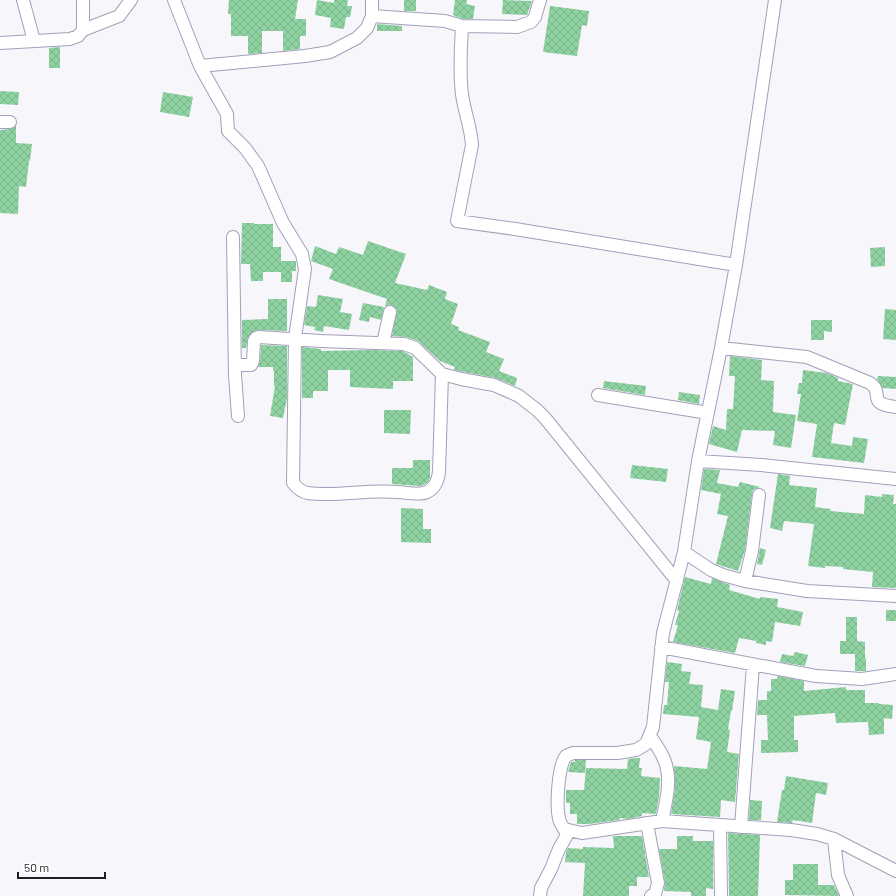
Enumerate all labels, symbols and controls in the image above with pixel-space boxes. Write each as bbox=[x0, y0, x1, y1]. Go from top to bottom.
scale bar bbox=[18, 854, 105, 880]
text: 50 m bbox=[24, 860, 49, 874]

